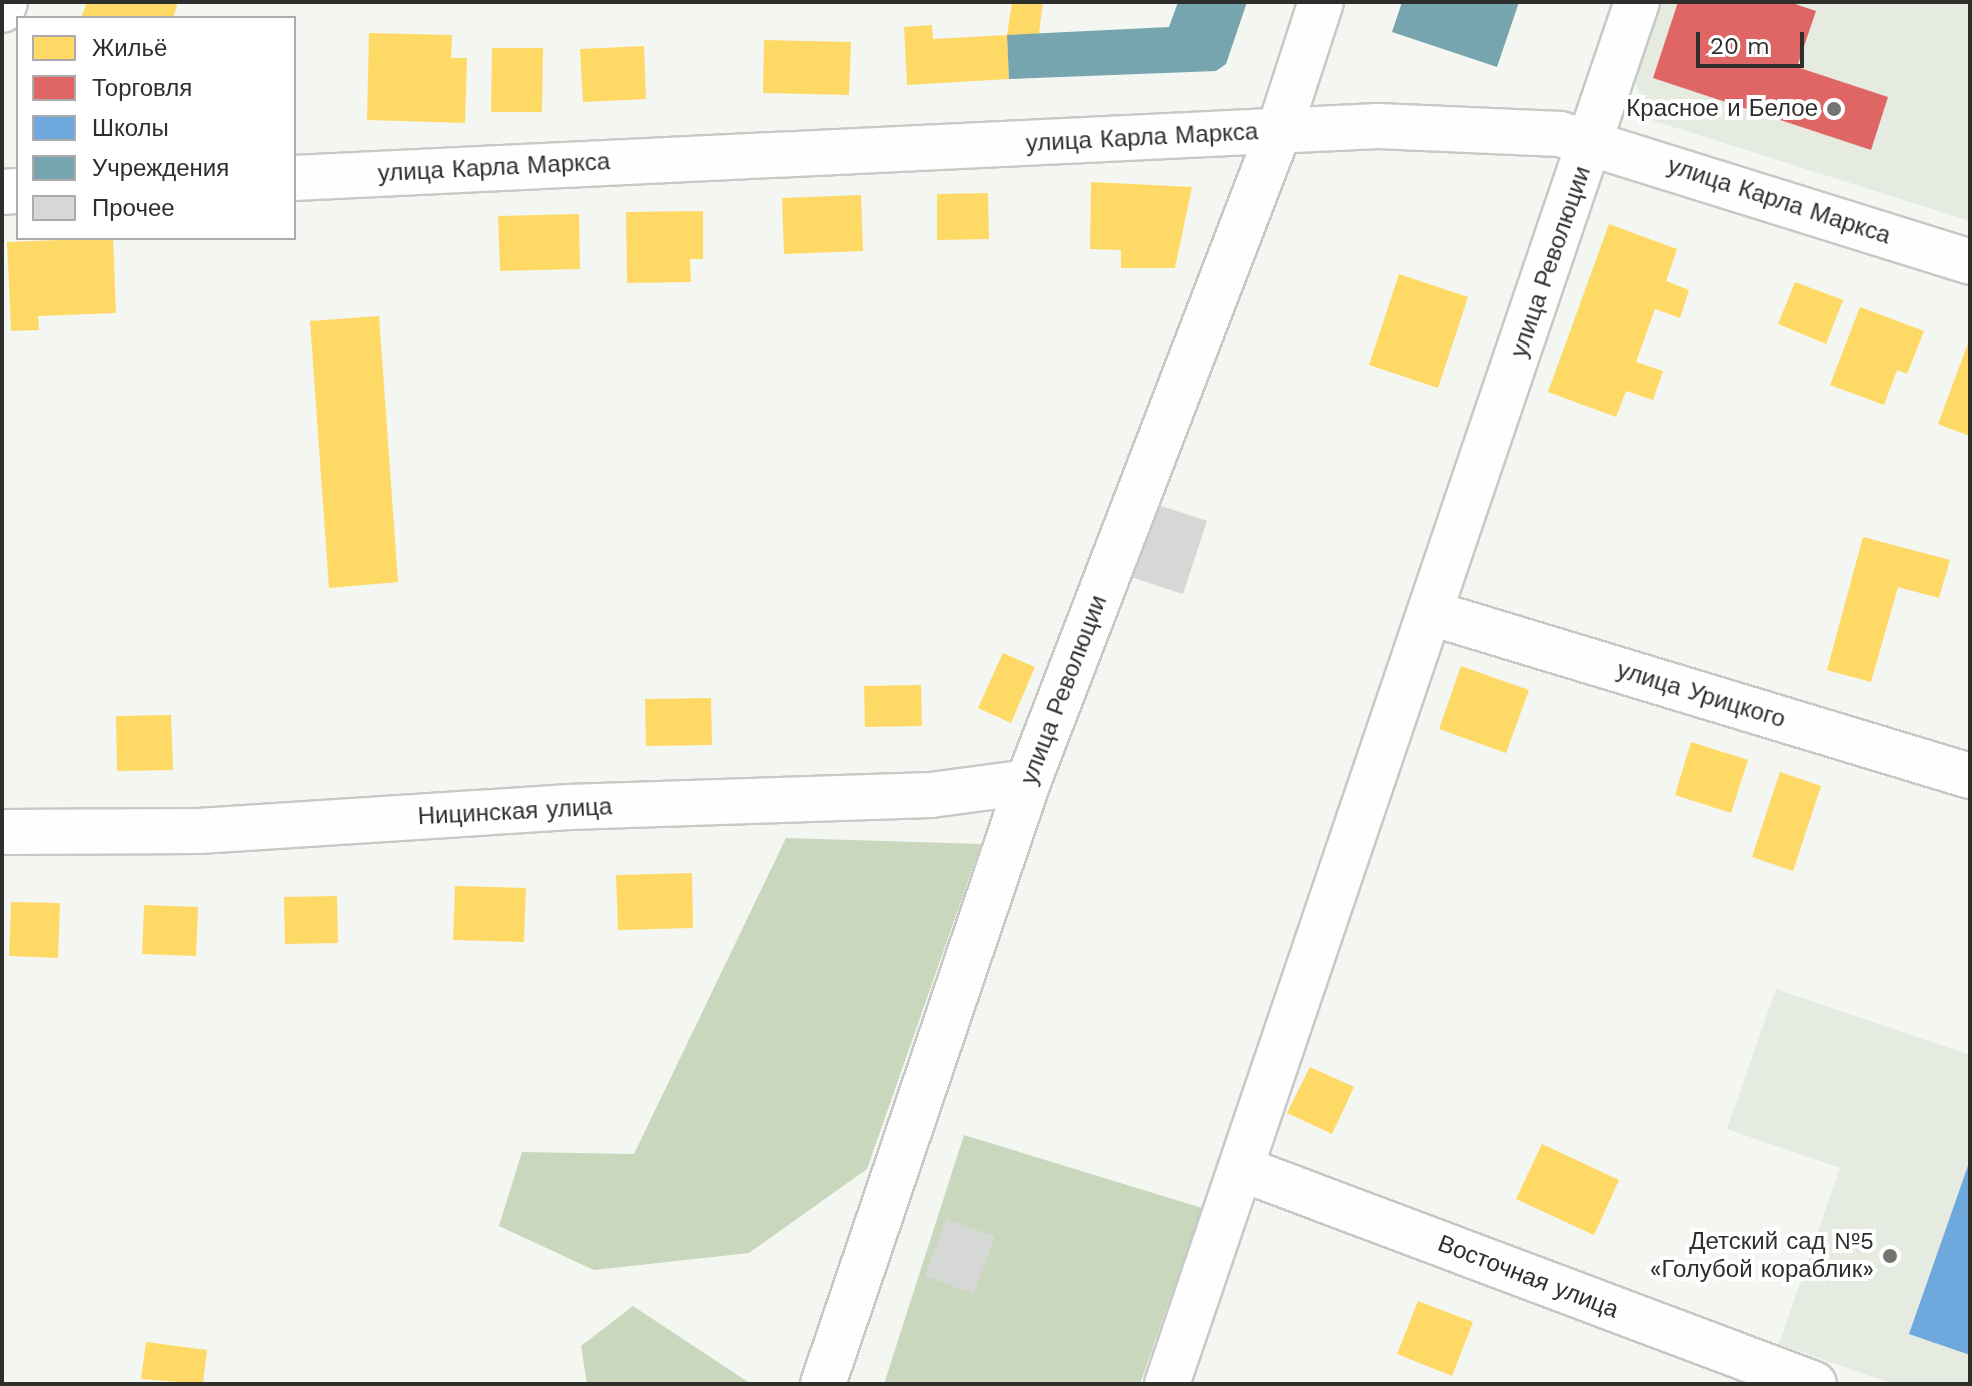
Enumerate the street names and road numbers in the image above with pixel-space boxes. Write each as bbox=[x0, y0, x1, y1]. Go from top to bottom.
street label: улица Карла Маркса bbox=[1025, 118, 1259, 158]
street label: улица Карла Маркса bbox=[377, 148, 611, 188]
street label: улица Карла Маркса bbox=[1664, 151, 1894, 251]
street label: улица Революции bbox=[1505, 163, 1597, 361]
street label: улица Революции bbox=[1015, 591, 1113, 789]
street label: улица Урицкого bbox=[1613, 656, 1789, 734]
street label: Ницинская улица bbox=[417, 793, 613, 831]
street label: Восточная улица bbox=[1434, 1229, 1622, 1325]

